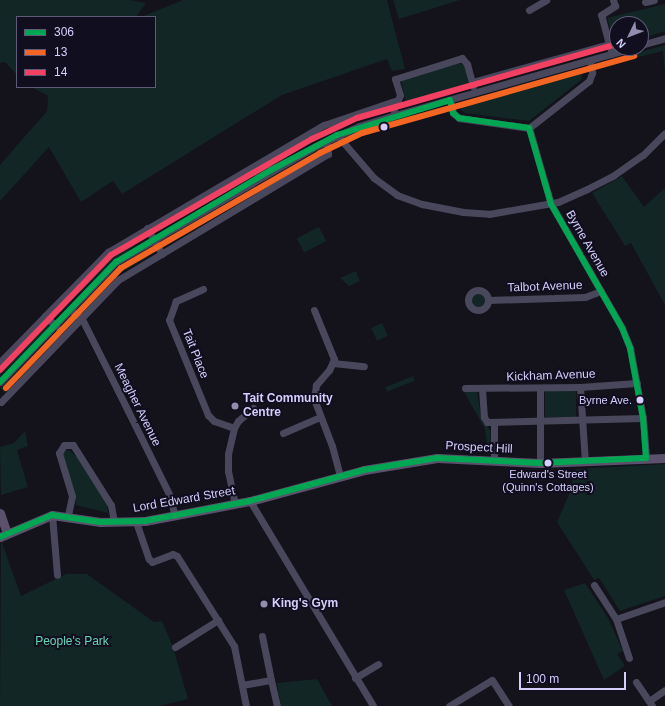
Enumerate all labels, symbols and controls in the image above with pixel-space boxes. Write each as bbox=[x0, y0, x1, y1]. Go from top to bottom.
legend bbox=[16, 16, 156, 88]
north arrow bbox=[609, 16, 649, 56]
text: 306 bbox=[54, 25, 74, 39]
text: N bbox=[614, 37, 628, 51]
text: 13 bbox=[54, 45, 67, 59]
text: 14 bbox=[54, 65, 67, 79]
unlabelled marker bbox=[379, 122, 389, 132]
street label: Byrne Avenue bbox=[562, 208, 612, 280]
street label: Talbot Avenue bbox=[507, 278, 583, 296]
street label: Tait Place bbox=[179, 327, 211, 381]
street label: Meagher Avenue bbox=[111, 361, 163, 449]
street label: Kickham Avenue bbox=[506, 367, 596, 385]
place label: Tait Community Centre bbox=[243, 392, 333, 420]
place label: Byrne Ave. bbox=[578, 393, 632, 407]
marker: Byrne Ave. bbox=[635, 395, 645, 405]
marker: Tait Community Centre bbox=[230, 401, 240, 411]
street label: Prospect Hill bbox=[445, 439, 513, 457]
marker: Edward's Street (Quinn's Cottages) bbox=[543, 458, 553, 468]
place label: Edward's Street (Quinn's Cottages) bbox=[502, 468, 594, 494]
street label: Lord Edward Street bbox=[132, 484, 236, 516]
place label: King's Gym bbox=[272, 597, 338, 611]
marker: King's Gym bbox=[259, 599, 269, 609]
park label: People's Park bbox=[35, 635, 109, 649]
scale bar bbox=[521, 664, 628, 690]
text: 100 m bbox=[526, 672, 559, 686]

